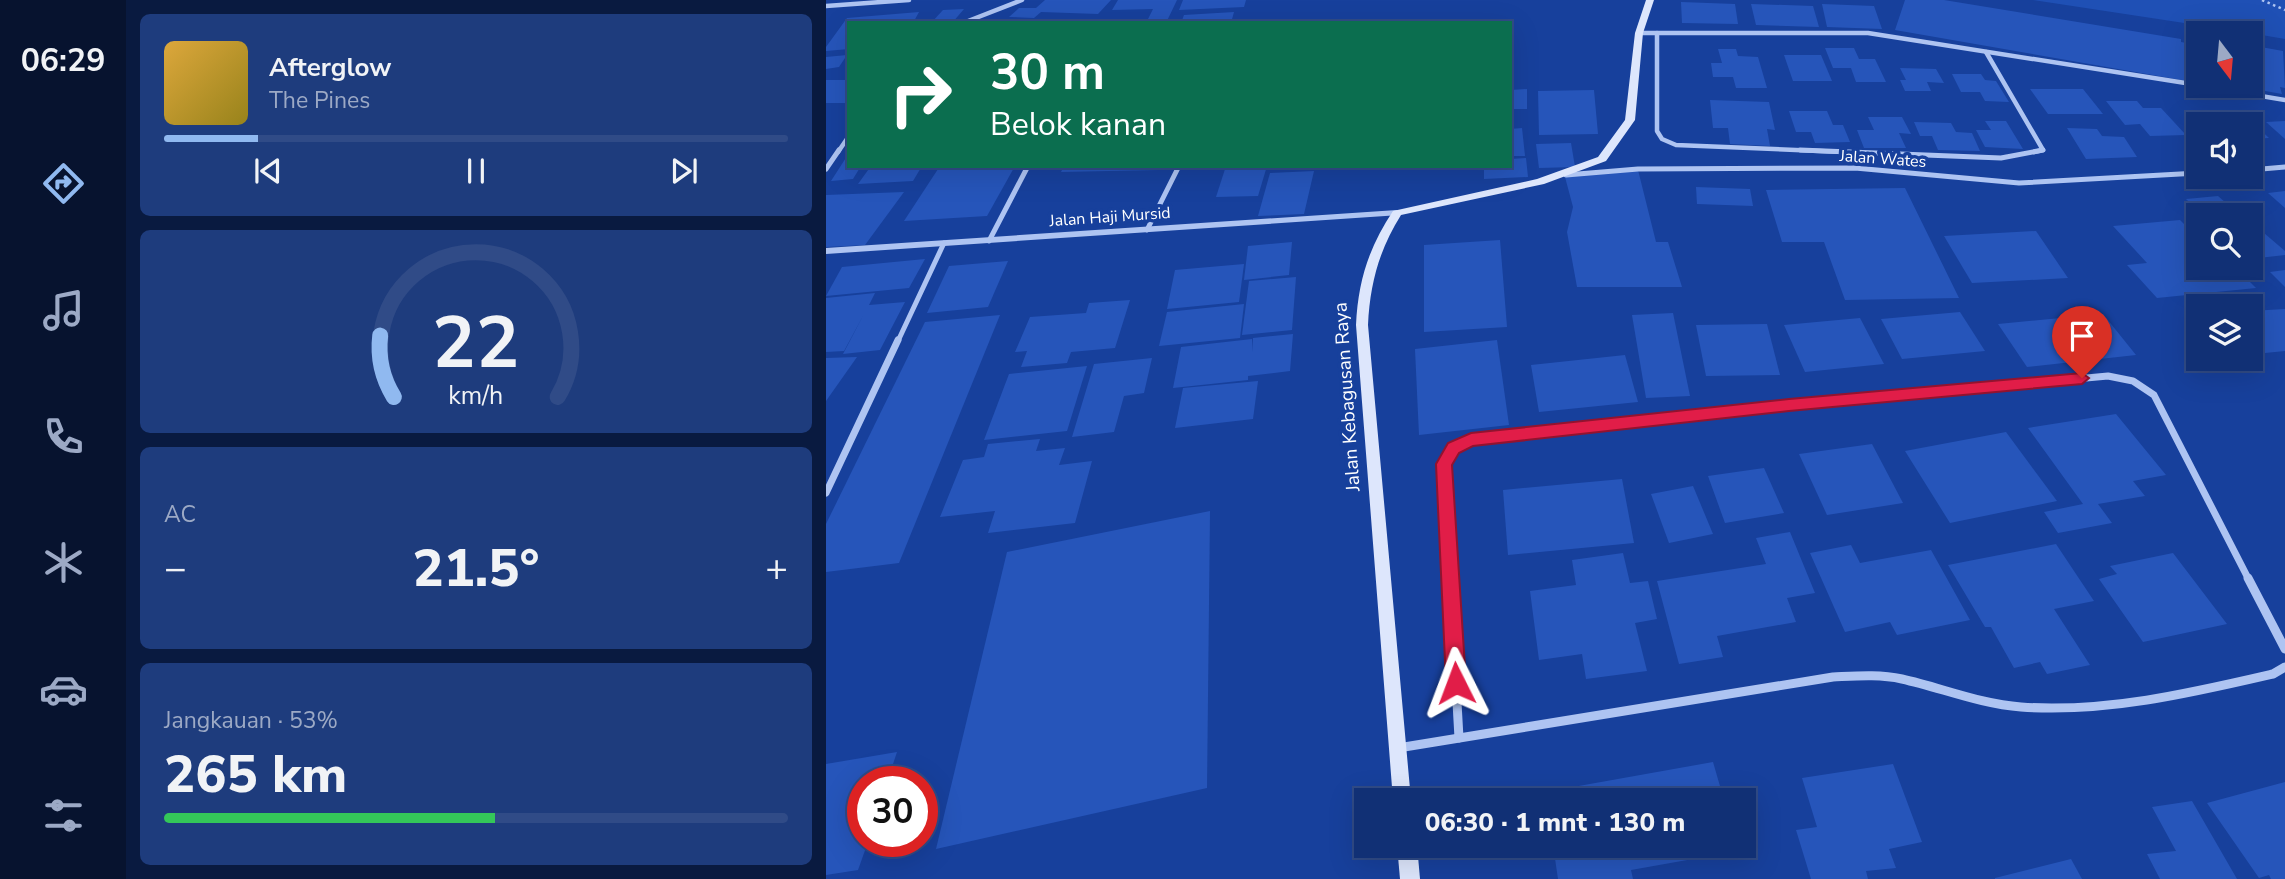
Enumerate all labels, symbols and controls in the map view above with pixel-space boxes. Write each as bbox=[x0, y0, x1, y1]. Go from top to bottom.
north arrow bbox=[2186, 21, 2263, 98]
map controls bbox=[2186, 21, 2263, 371]
text: 06:29 bbox=[21, 39, 105, 82]
text: 30 m bbox=[990, 39, 1105, 106]
icon: right bbox=[875, 49, 966, 140]
text: Afterglow bbox=[269, 50, 392, 85]
text: The Pines bbox=[269, 85, 370, 116]
text: Belok kanan bbox=[990, 103, 1166, 146]
button: sound bbox=[2186, 112, 2263, 189]
street label: Jalan Wates bbox=[1838, 145, 1927, 173]
icon: previous bbox=[249, 152, 287, 190]
icon: pause bbox=[457, 152, 495, 190]
icon: next bbox=[665, 152, 703, 190]
icon: directions bbox=[39, 159, 88, 208]
street label: Jalan Haji Mursid bbox=[1048, 202, 1171, 232]
button: search bbox=[2186, 203, 2263, 280]
icon: music bbox=[39, 286, 88, 335]
text: 22 bbox=[432, 294, 520, 394]
button: layers bbox=[2186, 294, 2263, 371]
street label: Jalan Kebagusan Raya bbox=[1327, 302, 1367, 493]
pin bbox=[2052, 306, 2112, 378]
icon: arrive bbox=[2063, 317, 2101, 355]
text: km/h bbox=[448, 379, 504, 413]
icon: phone bbox=[39, 412, 88, 461]
text: AC bbox=[164, 499, 196, 530]
text: 21.5° bbox=[412, 533, 540, 604]
icon: climate bbox=[39, 538, 88, 587]
text: − bbox=[164, 543, 187, 594]
text: + bbox=[765, 543, 788, 594]
position arrow bbox=[1419, 646, 1493, 720]
icon: car bbox=[39, 665, 88, 714]
text: Jangkauan · 53% bbox=[164, 705, 338, 736]
text: 265 km bbox=[164, 739, 347, 810]
speed limit sign: 30 bbox=[847, 766, 938, 857]
icon: filters bbox=[39, 791, 88, 840]
text: 06:30 · 1 mnt · 130 m bbox=[1425, 805, 1685, 840]

